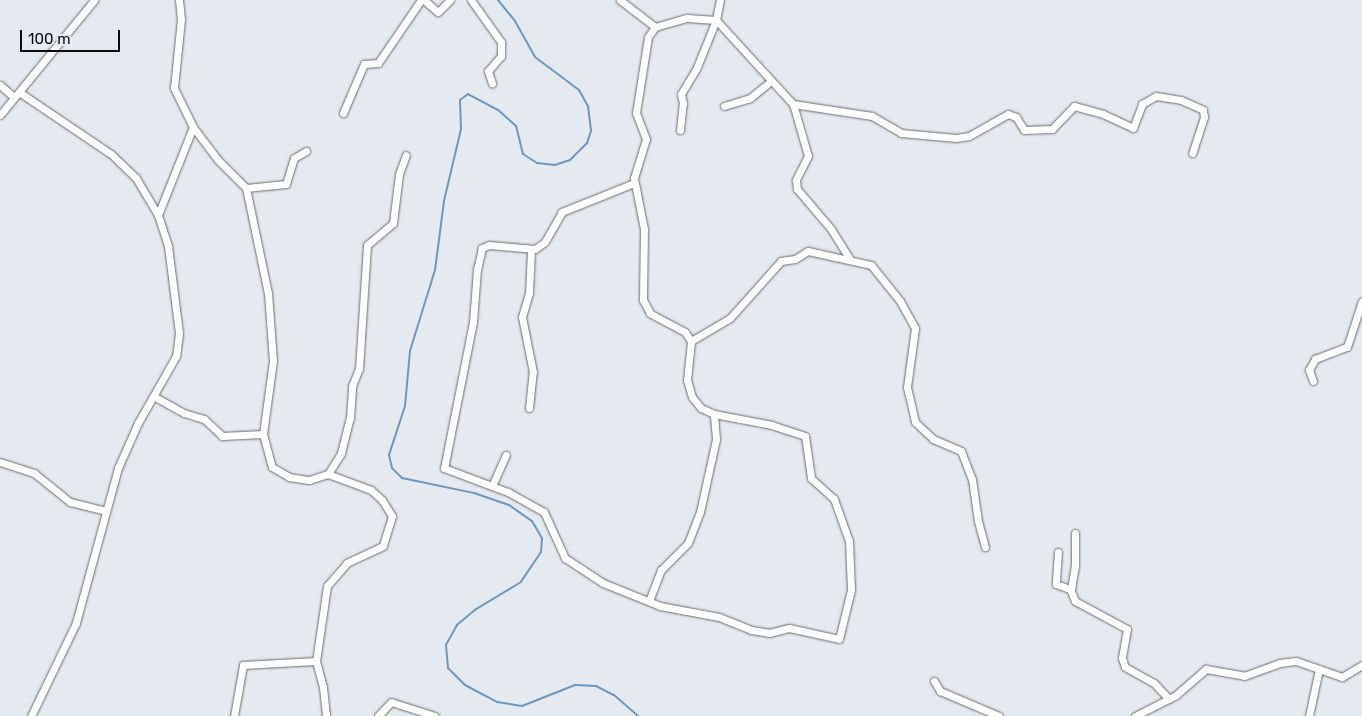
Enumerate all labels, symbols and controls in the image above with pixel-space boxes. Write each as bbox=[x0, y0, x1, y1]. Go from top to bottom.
scale bar bbox=[22, 20, 122, 52]
text: 100 m bbox=[28, 30, 70, 48]

